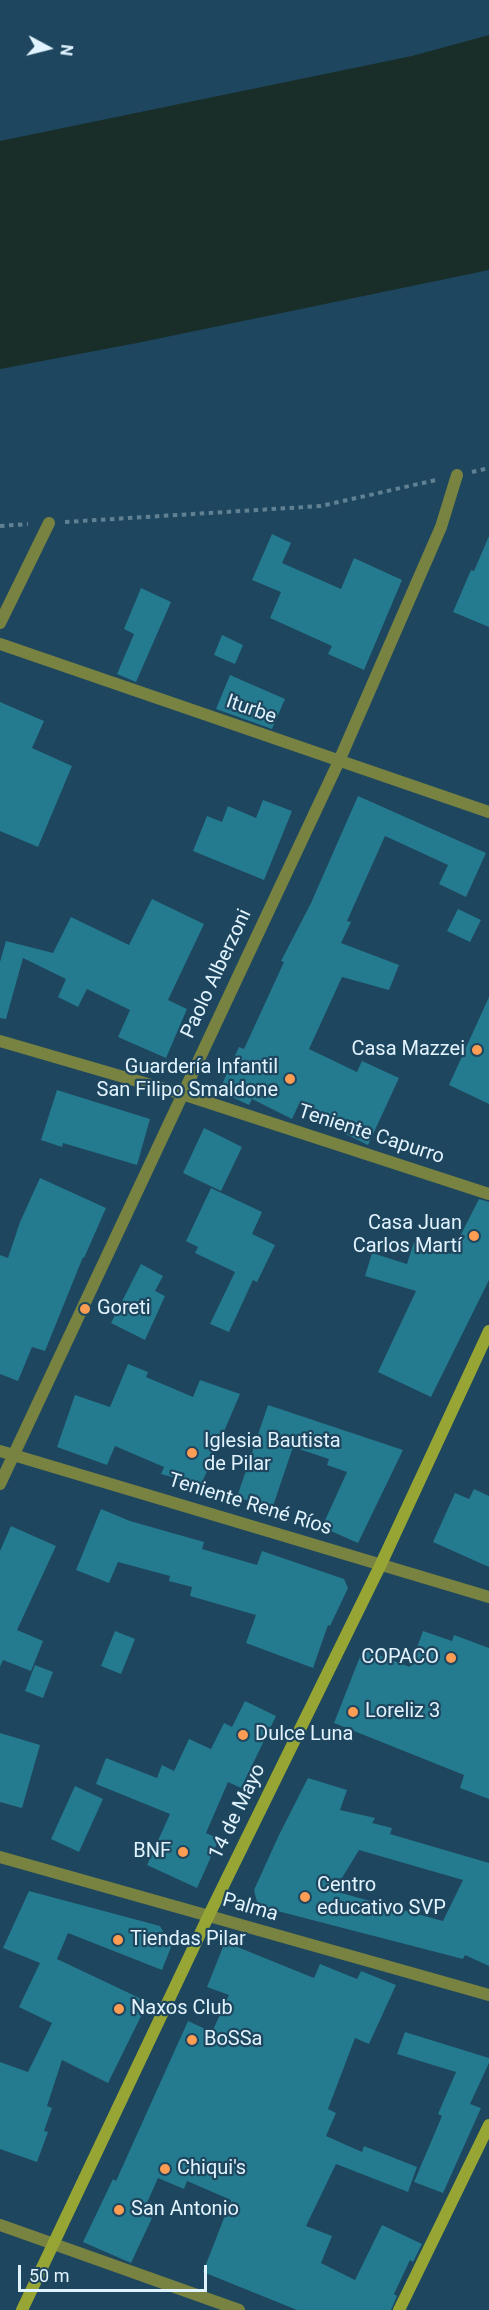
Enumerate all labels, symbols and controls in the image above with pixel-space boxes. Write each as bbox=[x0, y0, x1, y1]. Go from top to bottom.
north arrow bbox=[18, 18, 78, 78]
text: N bbox=[56, 43, 76, 57]
street label: Iturbe bbox=[223, 690, 279, 730]
street label: Paolo Alberzoni bbox=[177, 906, 257, 1042]
place label: Casa Mazzei bbox=[351, 1038, 465, 1062]
marker: Casa Mazzei bbox=[470, 1043, 484, 1057]
place label: Guardería Infantil San Filipo Smaldone bbox=[97, 1056, 278, 1103]
marker: Guardería Infantil San Filipo Smaldone bbox=[283, 1072, 297, 1086]
street label: Teniente Capurro bbox=[295, 1100, 447, 1170]
place label: Casa Juan Carlos Martí bbox=[353, 1212, 462, 1259]
marker: Casa Juan Carlos Martí bbox=[467, 1229, 481, 1243]
place label: Goreti bbox=[97, 1297, 151, 1321]
marker: Goreti bbox=[78, 1302, 92, 1316]
place label: Iglesia Bautista de Pilar bbox=[204, 1430, 341, 1477]
marker: Iglesia Bautista de Pilar bbox=[185, 1446, 199, 1460]
street label: Teniente René Ríos bbox=[165, 1469, 335, 1541]
place label: COPACO bbox=[361, 1646, 439, 1670]
marker: COPACO bbox=[444, 1651, 458, 1665]
place label: Loreliz 3 bbox=[365, 1700, 440, 1724]
marker: Loreliz 3 bbox=[346, 1705, 360, 1719]
place label: Dulce Luna bbox=[255, 1723, 353, 1747]
marker: Dulce Luna bbox=[236, 1728, 250, 1742]
street label: 14 de Mayo bbox=[205, 1760, 271, 1864]
place label: BNF bbox=[133, 1840, 171, 1864]
marker: BNF bbox=[176, 1845, 190, 1859]
place label: Centro educativo SVP bbox=[317, 1874, 446, 1921]
street label: Palma bbox=[219, 1889, 281, 1927]
marker: Centro educativo SVP bbox=[298, 1890, 312, 1904]
place label: Tiendas Pilar bbox=[130, 1928, 246, 1952]
marker: Tiendas Pilar bbox=[111, 1933, 125, 1947]
place label: Naxos Club bbox=[131, 1997, 233, 2021]
marker: Naxos Club bbox=[112, 2002, 126, 2016]
place label: BoSSa bbox=[204, 2028, 262, 2052]
marker: BoSSa bbox=[185, 2033, 199, 2047]
place label: Chiqui's bbox=[177, 2157, 246, 2181]
marker: Chiqui's bbox=[158, 2162, 172, 2176]
place label: San Antonio bbox=[131, 2198, 239, 2222]
marker: San Antonio bbox=[112, 2203, 126, 2217]
scale bar bbox=[21, 2253, 210, 2291]
text: 50 m bbox=[29, 2265, 69, 2286]

